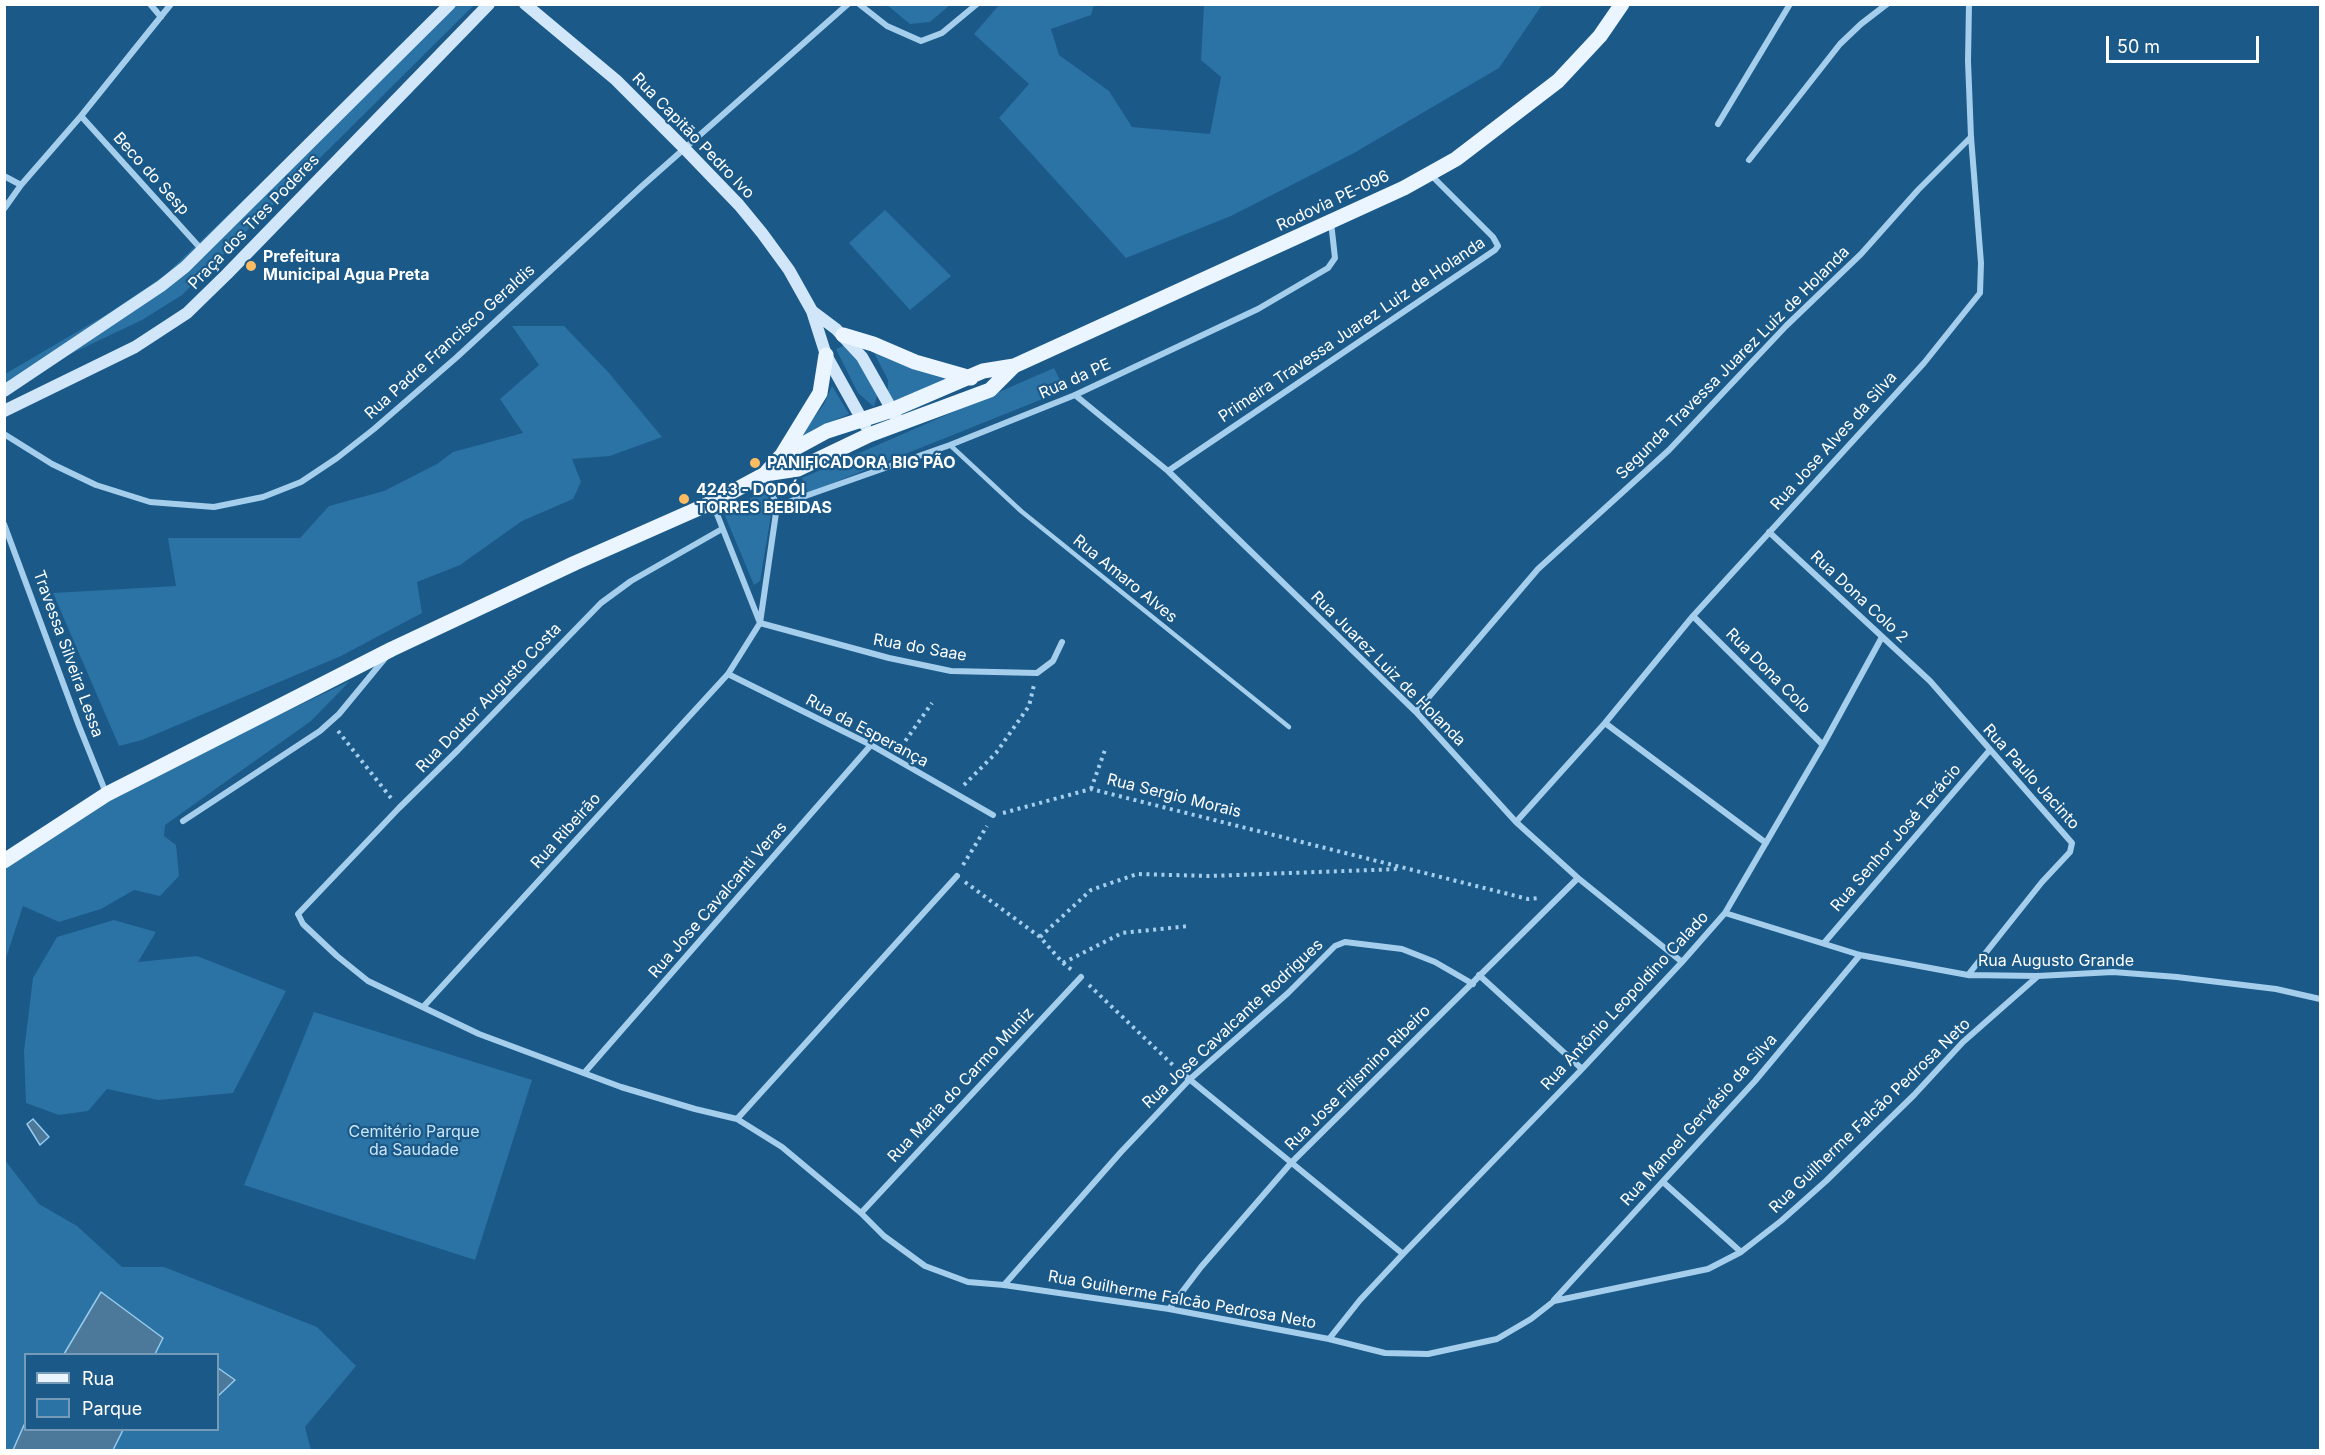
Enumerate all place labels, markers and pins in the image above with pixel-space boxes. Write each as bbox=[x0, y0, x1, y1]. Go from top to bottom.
place label: Prefeitura Municipal Agua Preta bbox=[263, 247, 430, 285]
marker: Prefeitura Municipal Agua Preta bbox=[244, 259, 258, 273]
place label: PANIFICADORA BIG PÃO bbox=[767, 453, 956, 473]
marker: PANIFICADORA BIG PÃO bbox=[748, 456, 762, 470]
place label: 4243 - DODÓI TORRES BEBIDAS bbox=[696, 480, 832, 518]
marker: 4243 - DODÓI TORRES BEBIDAS bbox=[677, 492, 691, 506]

